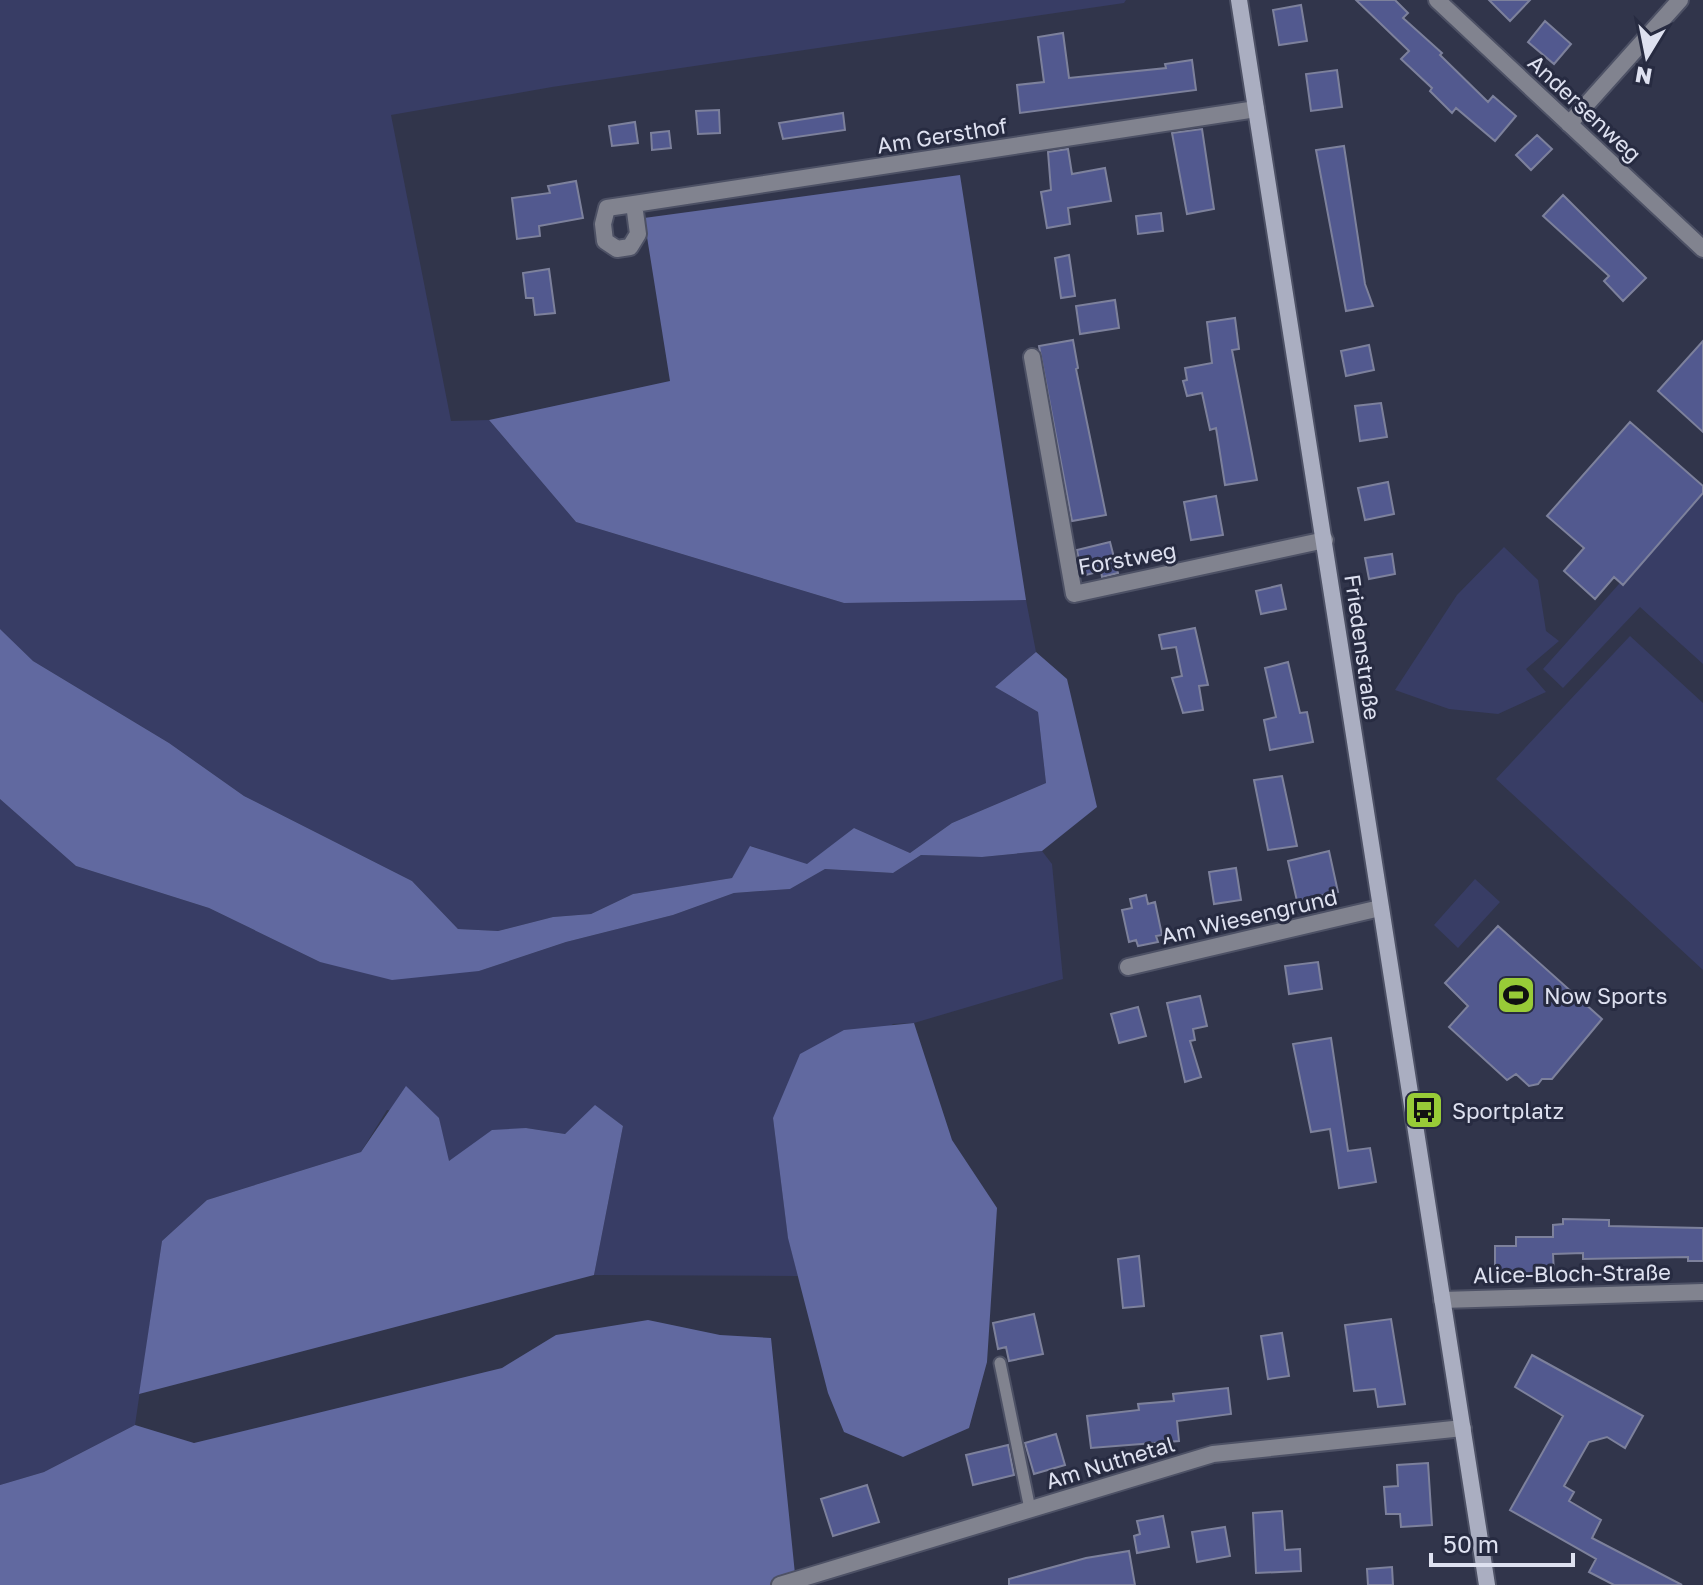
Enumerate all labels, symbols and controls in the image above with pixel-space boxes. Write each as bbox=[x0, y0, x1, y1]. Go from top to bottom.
north arrow bbox=[1607, 16, 1687, 96]
street label: Andersenweg bbox=[1523, 49, 1647, 167]
text: N bbox=[1633, 61, 1654, 91]
street label: Am Gersthof bbox=[875, 111, 1009, 159]
street label: Forstweg bbox=[1076, 536, 1178, 580]
street label: Friedenstraße bbox=[1339, 572, 1387, 722]
street label: Am Wiesengrund bbox=[1158, 883, 1340, 949]
sports icon: Now Sports bbox=[1495, 974, 1537, 1016]
place label: Now Sports bbox=[1544, 982, 1667, 1009]
bus stop icon: Sportplatz bbox=[1403, 1089, 1445, 1131]
place label: Sportplatz bbox=[1452, 1097, 1564, 1124]
street label: Alice-Bloch-Straße bbox=[1473, 1258, 1671, 1288]
street label: Am Nuthetal bbox=[1042, 1430, 1178, 1494]
scale bar bbox=[1431, 1517, 1573, 1567]
text: 50 m bbox=[1443, 1529, 1499, 1558]

